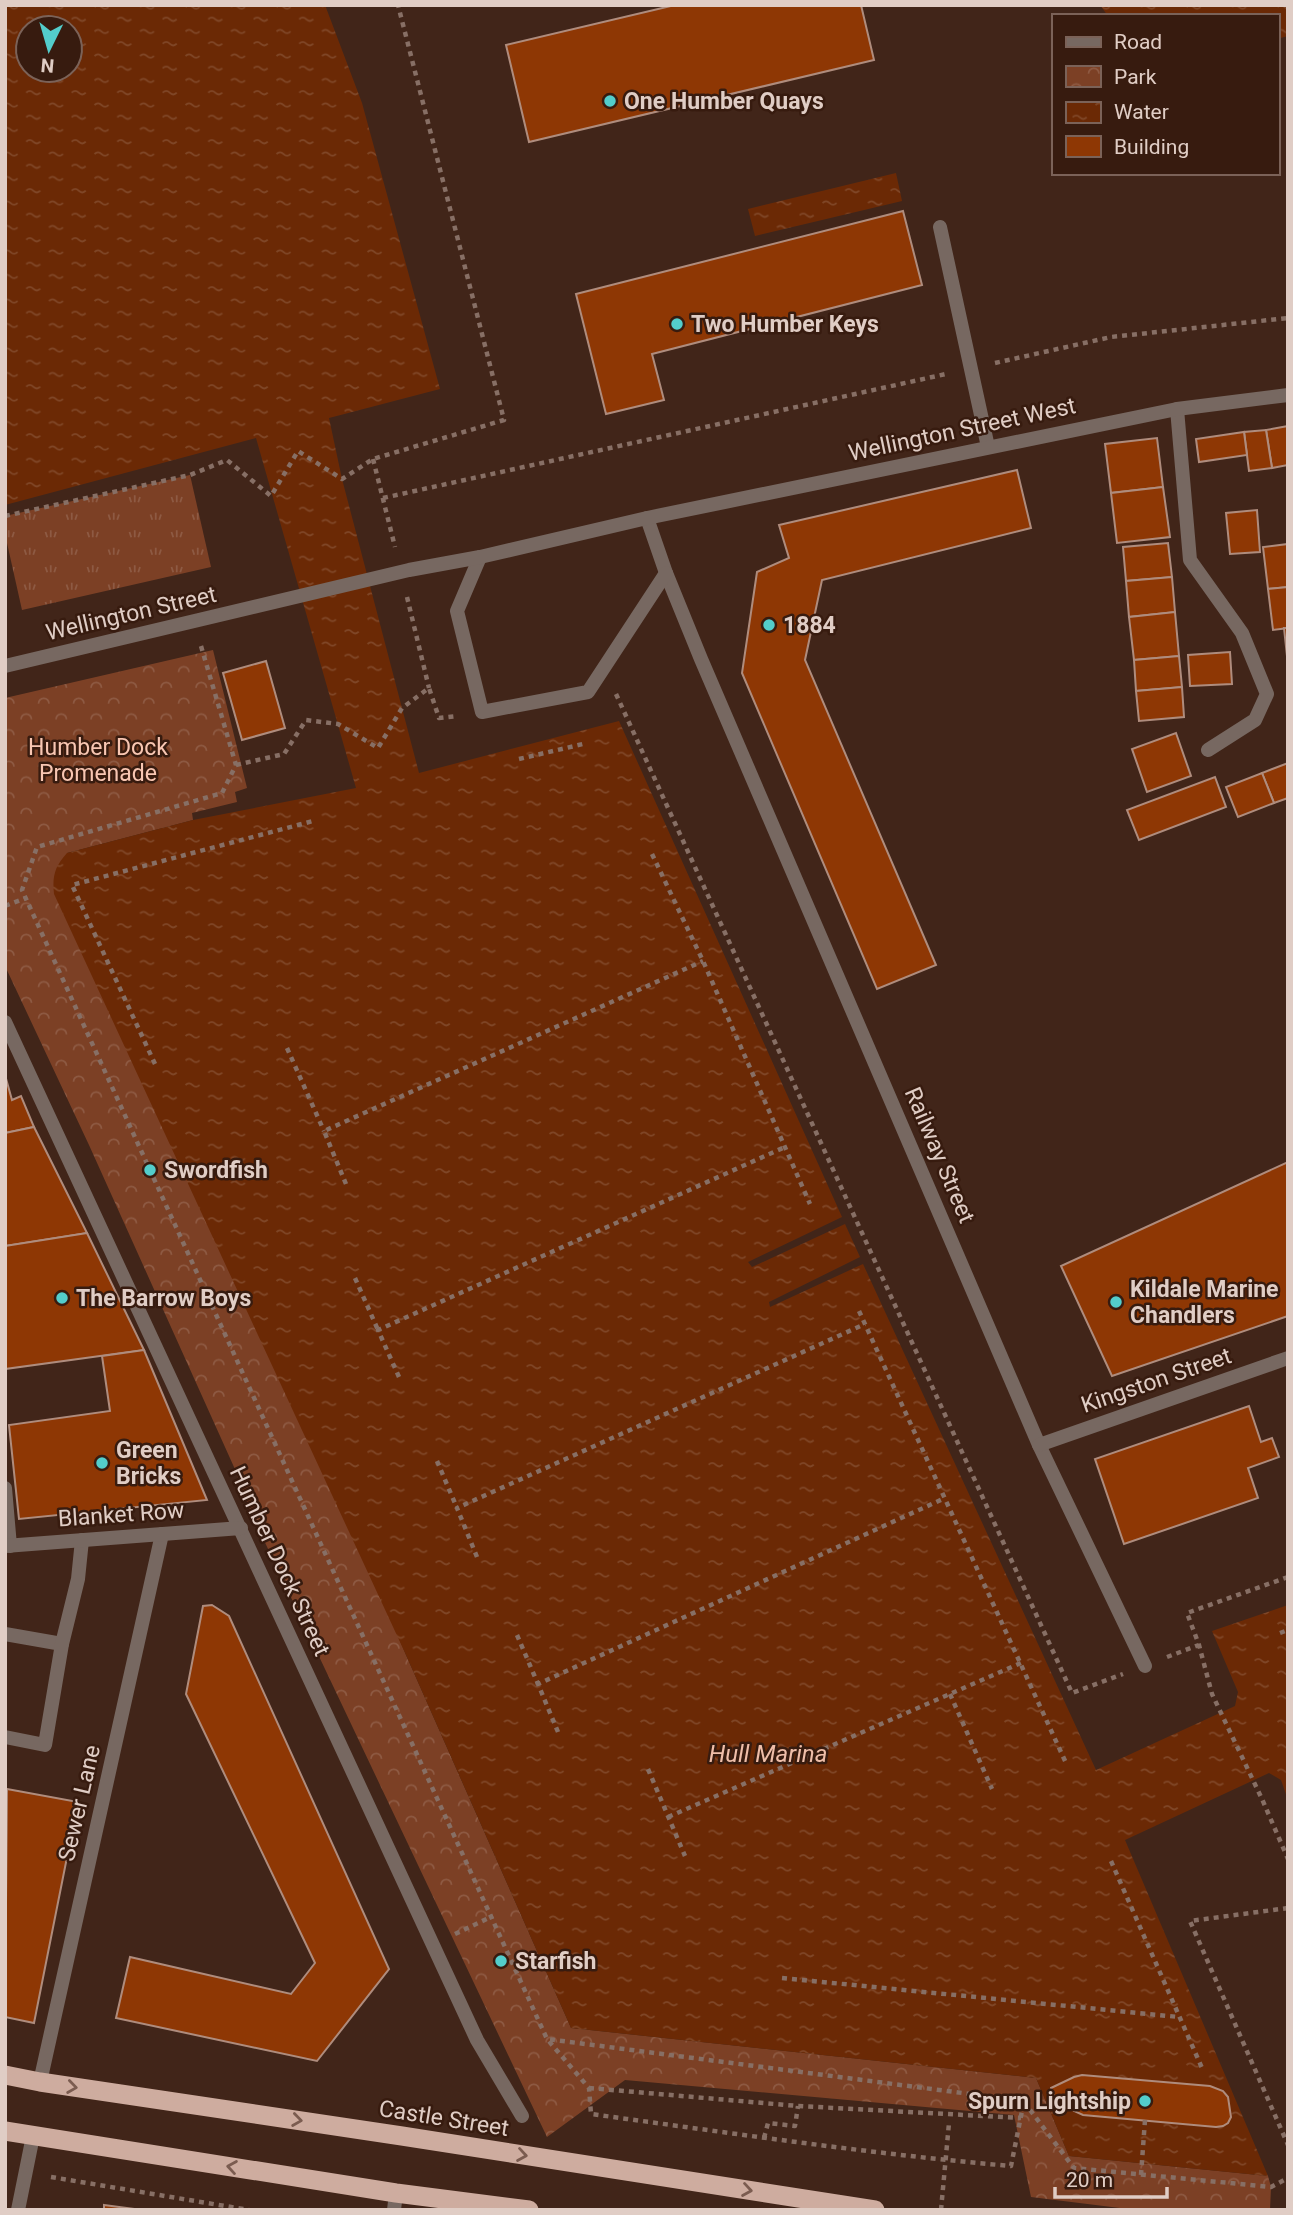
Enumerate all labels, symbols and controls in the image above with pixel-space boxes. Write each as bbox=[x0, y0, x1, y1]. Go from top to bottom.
north arrow bbox=[14, 14, 84, 84]
legend bbox=[1052, 14, 1279, 175]
text: Road bbox=[1114, 30, 1162, 54]
text: N bbox=[40, 53, 55, 77]
text: Park bbox=[1114, 65, 1157, 89]
place label: One Humber Quays bbox=[624, 88, 824, 115]
marker: One Humber Quays bbox=[602, 93, 618, 109]
text: Water bbox=[1114, 100, 1169, 124]
text: Building bbox=[1114, 135, 1189, 159]
place label: Two Humber Keys bbox=[691, 311, 879, 338]
marker: Two Humber Keys bbox=[669, 316, 685, 332]
street label: Wellington Street West bbox=[846, 392, 1078, 467]
street label: Wellington Street bbox=[43, 581, 219, 646]
place label: 1884 bbox=[783, 612, 836, 639]
marker: 1884 bbox=[761, 617, 777, 633]
park label: Humber Dock Promenade bbox=[28, 734, 168, 787]
street label: Railway Street bbox=[899, 1083, 980, 1227]
place label: Swordfish bbox=[164, 1157, 268, 1184]
marker: Swordfish bbox=[142, 1162, 158, 1178]
place label: Kildale Marine Chandlers bbox=[1130, 1276, 1279, 1329]
place label: The Barrow Boys bbox=[76, 1285, 251, 1312]
marker: The Barrow Boys bbox=[54, 1290, 70, 1306]
marker: Kildale Marine Chandlers bbox=[1108, 1294, 1124, 1310]
street label: Kingston Street bbox=[1078, 1342, 1235, 1419]
place label: Green Bricks bbox=[116, 1437, 181, 1490]
marker: Green Bricks bbox=[94, 1455, 110, 1471]
street label: Humber Dock Street bbox=[224, 1462, 335, 1660]
street label: Blanket Row bbox=[57, 1497, 185, 1532]
water label: Hull Marina bbox=[709, 1740, 827, 1768]
street label: Sewer Lane bbox=[53, 1742, 106, 1864]
place label: Starfish bbox=[515, 1948, 596, 1975]
marker: Starfish bbox=[493, 1953, 509, 1969]
one-way arrow bbox=[67, 2079, 78, 2094]
place label: Spurn Lightship bbox=[968, 2088, 1131, 2115]
marker: Spurn Lightship bbox=[1137, 2093, 1153, 2109]
street label: Castle Street bbox=[377, 2095, 511, 2142]
one-way arrow bbox=[292, 2113, 303, 2128]
one-way arrow bbox=[516, 2147, 528, 2162]
scale bar bbox=[1055, 2156, 1167, 2200]
one-way arrow bbox=[226, 2160, 238, 2175]
text: 20 m bbox=[1066, 2168, 1113, 2192]
one-way arrow bbox=[741, 2182, 753, 2197]

